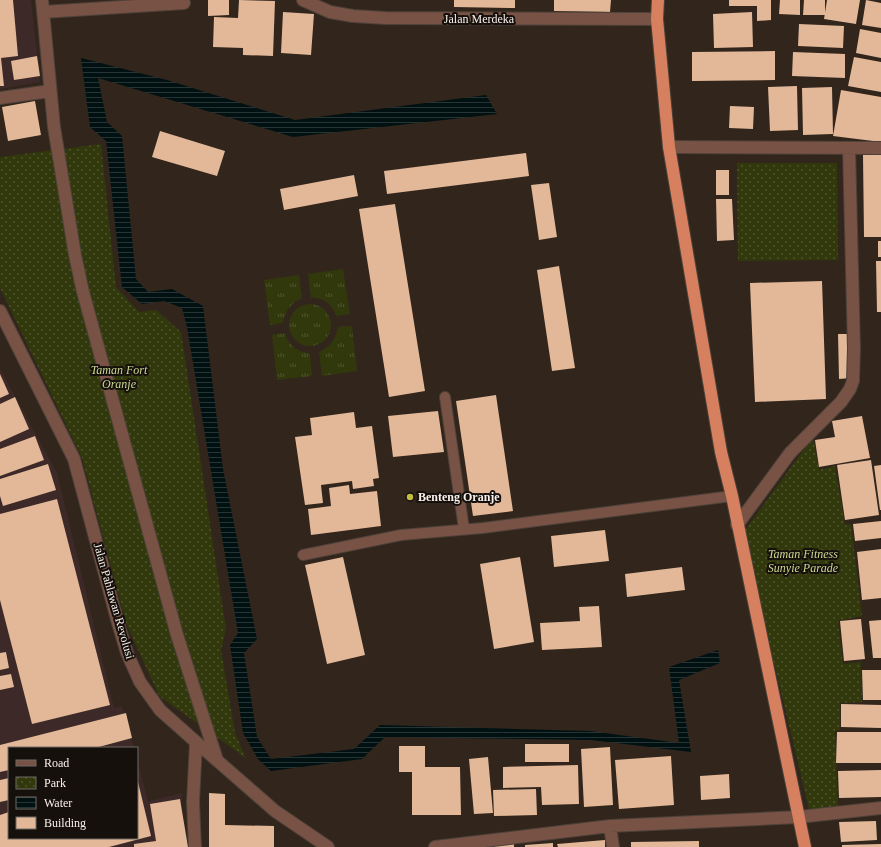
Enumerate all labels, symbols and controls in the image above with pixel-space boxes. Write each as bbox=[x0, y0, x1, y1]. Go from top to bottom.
street label: Jalan Merdeka bbox=[444, 12, 515, 26]
park label: Taman Fort Oranje bbox=[91, 363, 148, 391]
place label: Benteng Oranje bbox=[418, 490, 500, 504]
marker: Benteng Oranje bbox=[405, 492, 415, 502]
street label: Jalan Pahlawan Revolusi bbox=[91, 541, 137, 661]
park label: Taman Fitness Sunyie Parade bbox=[768, 547, 839, 575]
legend bbox=[8, 747, 138, 839]
text: Road bbox=[44, 756, 69, 770]
text: Park bbox=[44, 776, 66, 790]
text: Water bbox=[44, 796, 72, 810]
text: Building bbox=[44, 816, 86, 830]

